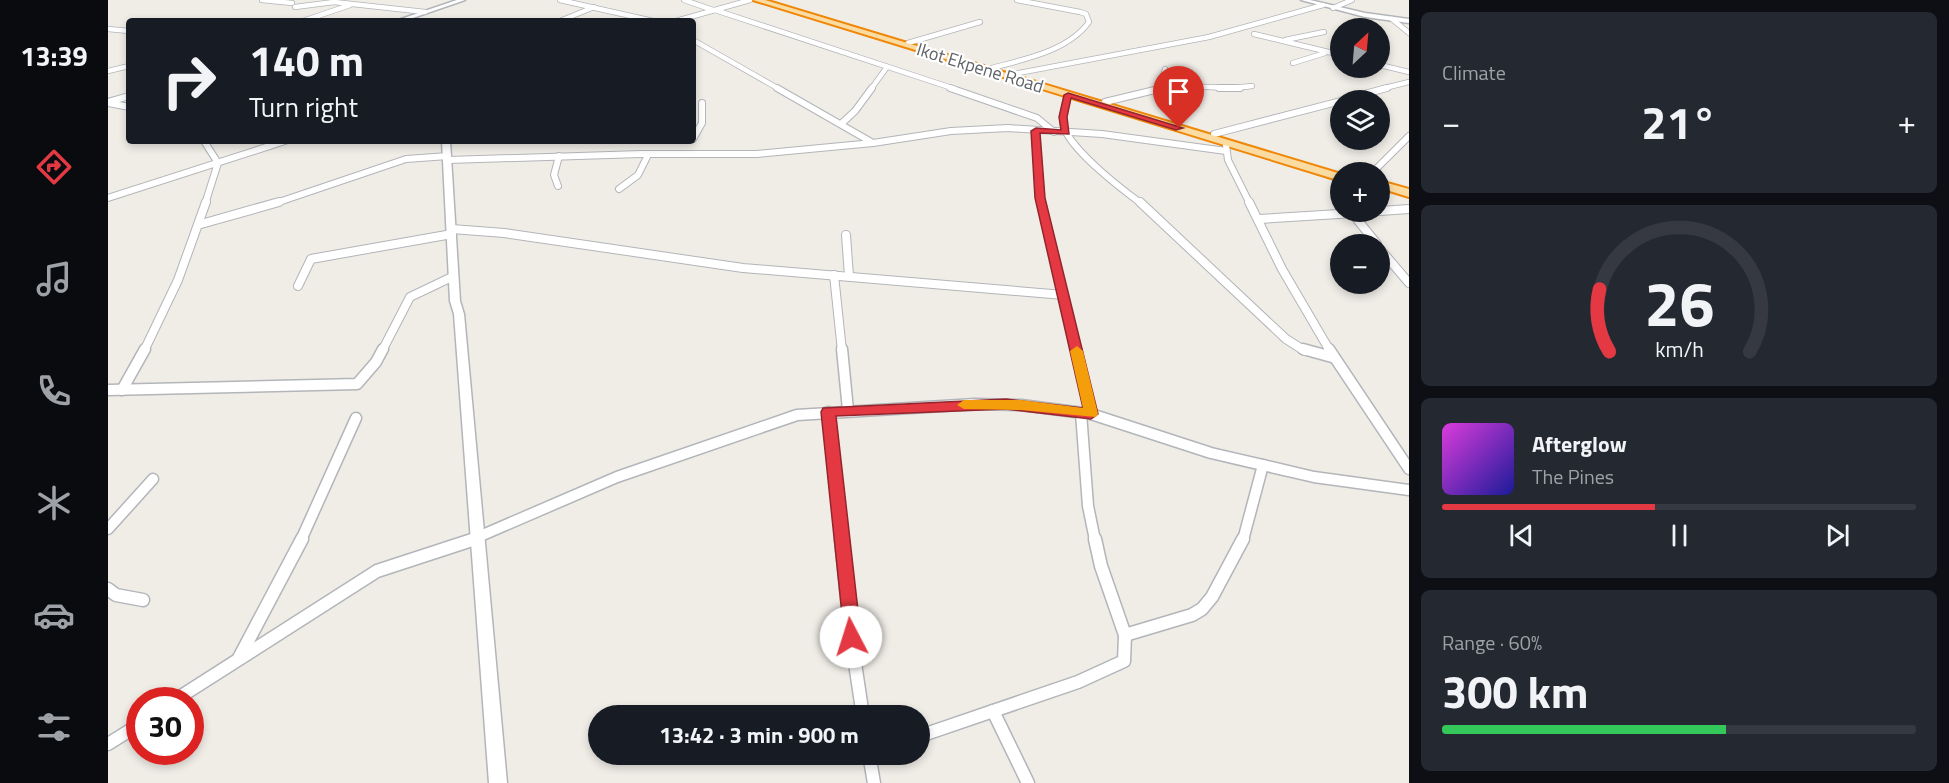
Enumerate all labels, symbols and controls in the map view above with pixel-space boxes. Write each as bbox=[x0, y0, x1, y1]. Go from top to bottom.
north arrow bbox=[1330, 18, 1390, 78]
map controls bbox=[1330, 18, 1390, 294]
text: 140 m bbox=[249, 28, 364, 92]
text: 13:39 bbox=[20, 35, 88, 76]
street label: Ikot Ekpene Road bbox=[913, 35, 1047, 100]
icon: right bbox=[150, 42, 228, 120]
text: Climate bbox=[1442, 57, 1506, 88]
pin bbox=[1153, 66, 1204, 128]
icon: arrive bbox=[1162, 75, 1195, 108]
text: Turn right bbox=[249, 86, 358, 127]
text: 21° bbox=[1641, 88, 1717, 156]
button: layers bbox=[1330, 90, 1390, 150]
text: − bbox=[1442, 97, 1460, 147]
text: + bbox=[1898, 97, 1916, 147]
icon: directions bbox=[33, 146, 75, 188]
button: + bbox=[1330, 162, 1390, 222]
button: − bbox=[1330, 234, 1390, 294]
text: 26 bbox=[1644, 255, 1714, 350]
icon: music bbox=[33, 258, 75, 300]
text: km/h bbox=[1655, 334, 1703, 366]
icon: phone bbox=[33, 370, 75, 412]
text: Afterglow bbox=[1532, 427, 1627, 461]
text: The Pines bbox=[1532, 461, 1614, 492]
icon: climate bbox=[33, 482, 75, 524]
icon: previous bbox=[1505, 519, 1538, 552]
icon: pause bbox=[1663, 519, 1696, 552]
icon: next bbox=[1821, 519, 1854, 552]
icon: car bbox=[33, 594, 75, 636]
position arrow bbox=[819, 605, 883, 669]
text: Range · 60% bbox=[1442, 627, 1542, 658]
text: 300 km bbox=[1442, 657, 1588, 725]
speed limit sign: 30 bbox=[126, 687, 204, 765]
icon: filters bbox=[33, 706, 75, 748]
text: 13:42 · 3 min · 900 m bbox=[659, 718, 859, 752]

